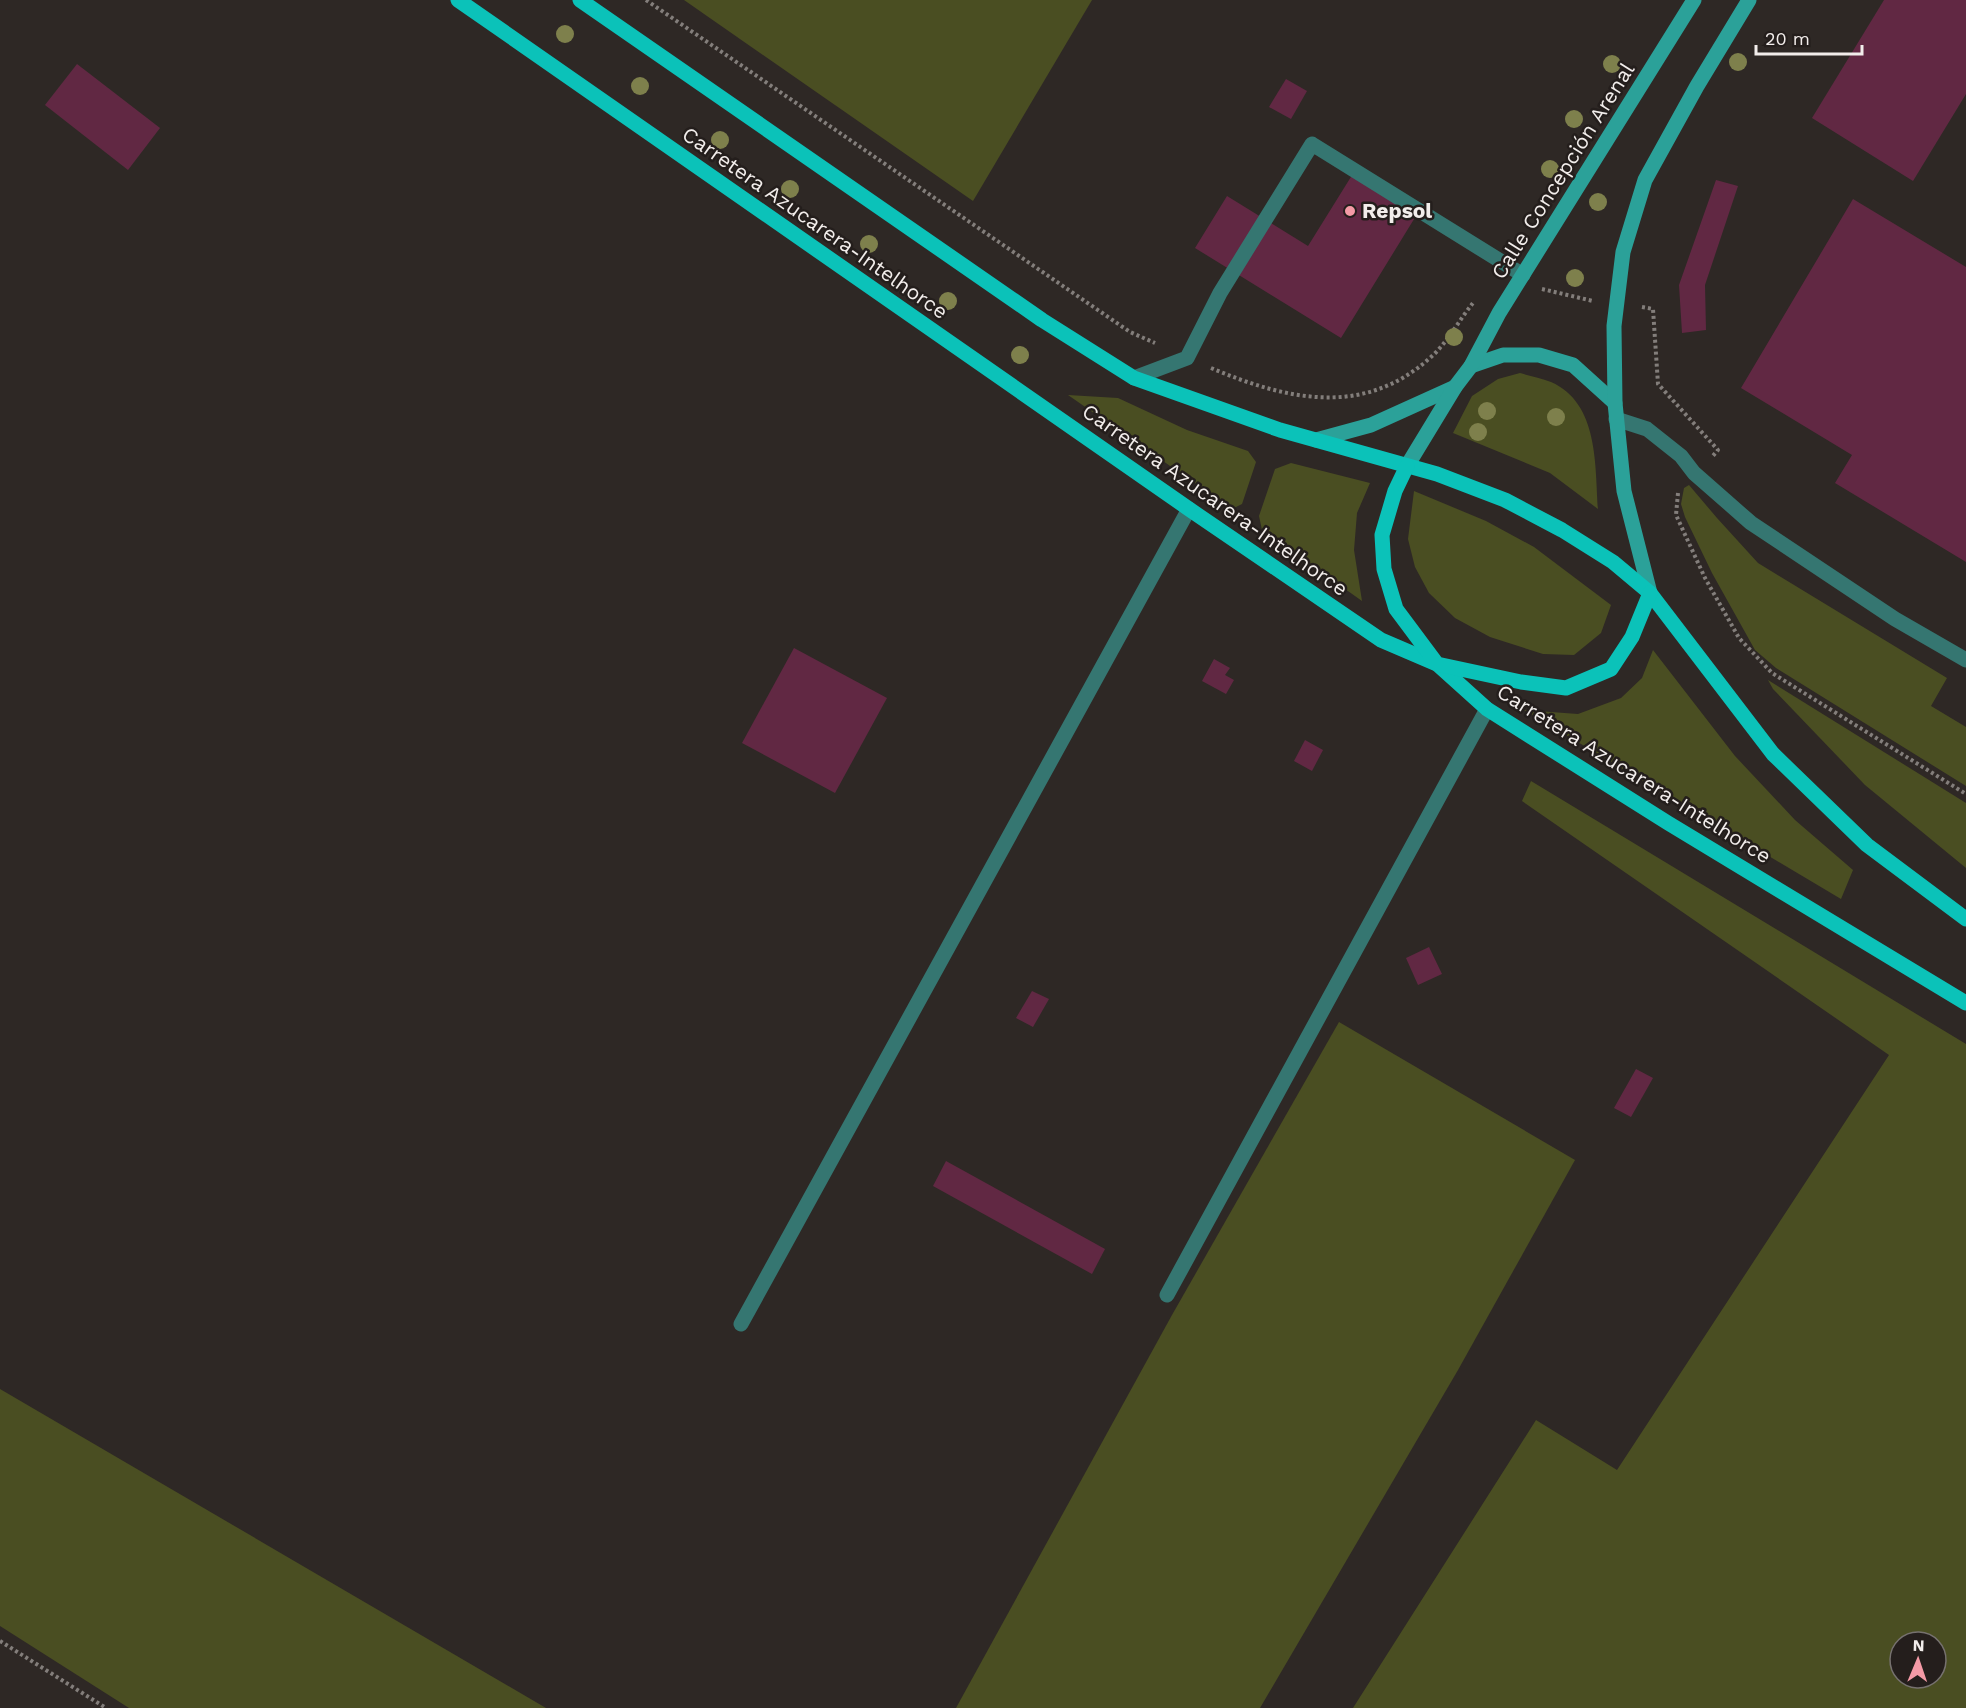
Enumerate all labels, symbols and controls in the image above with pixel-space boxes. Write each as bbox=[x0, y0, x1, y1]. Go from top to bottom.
scale bar bbox=[1756, 18, 1862, 56]
text: 20 m bbox=[1765, 28, 1810, 49]
street label: Calle Concepción Arenal bbox=[1486, 58, 1640, 283]
street label: Carretera Azucarera-Intelhorce bbox=[678, 121, 953, 324]
place label: Repsol bbox=[1362, 198, 1432, 223]
marker: Repsol bbox=[1343, 204, 1357, 218]
street label: Carretera Azucarera-Intelhorce bbox=[1078, 398, 1353, 601]
street label: Carretera Azucarera-Intelhorce bbox=[1493, 679, 1776, 869]
north arrow bbox=[1888, 1630, 1948, 1690]
text: N bbox=[1912, 1636, 1925, 1655]

